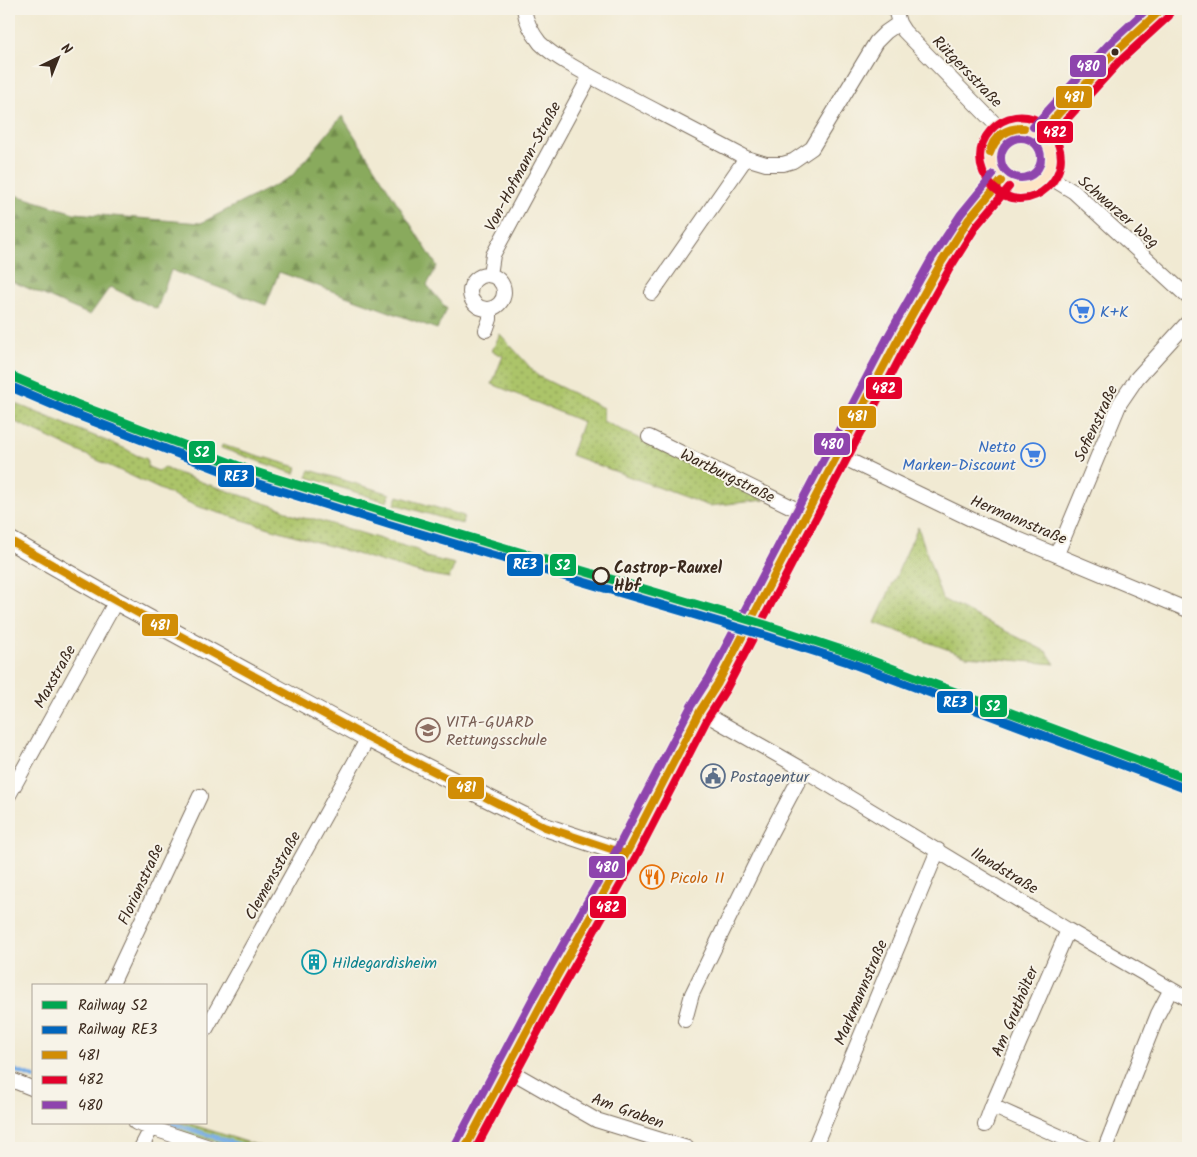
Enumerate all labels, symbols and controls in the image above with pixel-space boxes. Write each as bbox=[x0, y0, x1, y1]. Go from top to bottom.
street label: Rütgersstraße bbox=[926, 30, 1008, 114]
north arrow bbox=[32, 32, 82, 82]
text: N bbox=[55, 38, 77, 60]
unlabelled marker bbox=[1110, 47, 1120, 57]
line badge: 480 bbox=[1069, 54, 1107, 78]
text: 480 bbox=[1076, 56, 1100, 78]
line badge: 481 bbox=[1055, 85, 1093, 109]
text: 481 bbox=[1064, 87, 1085, 109]
street label: Von-Hofmann-Straße bbox=[478, 97, 568, 236]
line badge: 482 bbox=[1036, 120, 1074, 144]
text: 482 bbox=[1043, 122, 1067, 144]
street label: Schwarzer Weg bbox=[1072, 170, 1164, 255]
supermarket icon: K+K bbox=[1069, 298, 1095, 324]
place label: K+K bbox=[1100, 300, 1129, 325]
line badge: 482 bbox=[865, 376, 903, 400]
text: 482 bbox=[872, 378, 896, 400]
street label: Sofienstraße bbox=[1068, 381, 1125, 466]
line badge: 481 bbox=[838, 405, 877, 429]
text: 481 bbox=[847, 406, 868, 428]
line badge: 480 bbox=[813, 432, 851, 456]
text: 480 bbox=[820, 434, 844, 456]
place label: Netto Marken-Discount bbox=[902, 435, 1017, 478]
line badge: S2 bbox=[188, 440, 216, 464]
text: S2 bbox=[194, 442, 210, 464]
supermarket icon: Netto Marken-Discount bbox=[1020, 442, 1046, 468]
street label: Wartburgstraße bbox=[676, 443, 779, 510]
line badge: RE3 bbox=[217, 464, 255, 488]
text: RE3 bbox=[224, 466, 248, 488]
street label: Hermannstraße bbox=[966, 489, 1071, 552]
line badge: RE3 bbox=[506, 553, 544, 577]
line badge: S2 bbox=[549, 553, 577, 577]
text: RE3 bbox=[513, 554, 537, 576]
text: S2 bbox=[555, 555, 571, 577]
place label: Castrop-Rauxel Hbf bbox=[614, 556, 723, 599]
marker: Castrop-Rauxel Hbf bbox=[592, 567, 610, 585]
line badge: 481 bbox=[141, 613, 179, 637]
text: 481 bbox=[150, 615, 171, 637]
street label: Maxstraße bbox=[28, 640, 83, 713]
line badge: RE3 bbox=[936, 690, 974, 714]
text: RE3 bbox=[943, 692, 967, 714]
line badge: S2 bbox=[979, 694, 1008, 718]
text: S2 bbox=[985, 696, 1001, 718]
place label: VITA-GUARD Rettungsschule bbox=[446, 710, 547, 753]
school or university icon: VITA-GUARD Rettungsschule bbox=[415, 717, 441, 743]
public building icon: Postagentur bbox=[700, 763, 726, 789]
place label: Postagentur bbox=[730, 765, 811, 790]
line badge: 481 bbox=[447, 776, 485, 800]
text: 481 bbox=[456, 777, 477, 799]
street label: Clemensstraße bbox=[239, 827, 308, 925]
street label: Florianstraße bbox=[112, 840, 171, 929]
street label: Ilandstraße bbox=[966, 841, 1043, 901]
line badge: 480 bbox=[588, 855, 626, 879]
text: 480 bbox=[595, 857, 619, 879]
restaurant icon: Picolo II bbox=[639, 864, 665, 890]
place label: Picolo II bbox=[670, 866, 724, 891]
line badge: 482 bbox=[589, 895, 627, 919]
text: 482 bbox=[596, 897, 620, 919]
street label: Markmannstraße bbox=[828, 936, 895, 1049]
building icon: Hildegardisheim bbox=[301, 949, 327, 975]
place label: Hildegardisheim bbox=[332, 951, 437, 976]
street label: Am Gruthölter bbox=[985, 961, 1046, 1061]
legend bbox=[32, 984, 208, 1124]
text: Railway S2 bbox=[78, 994, 148, 1018]
text: Railway RE3 bbox=[78, 1018, 158, 1042]
text: 481 bbox=[78, 1044, 100, 1068]
text: 482 bbox=[78, 1068, 104, 1092]
street label: Am Graben bbox=[588, 1087, 667, 1136]
text: 480 bbox=[78, 1094, 103, 1118]

